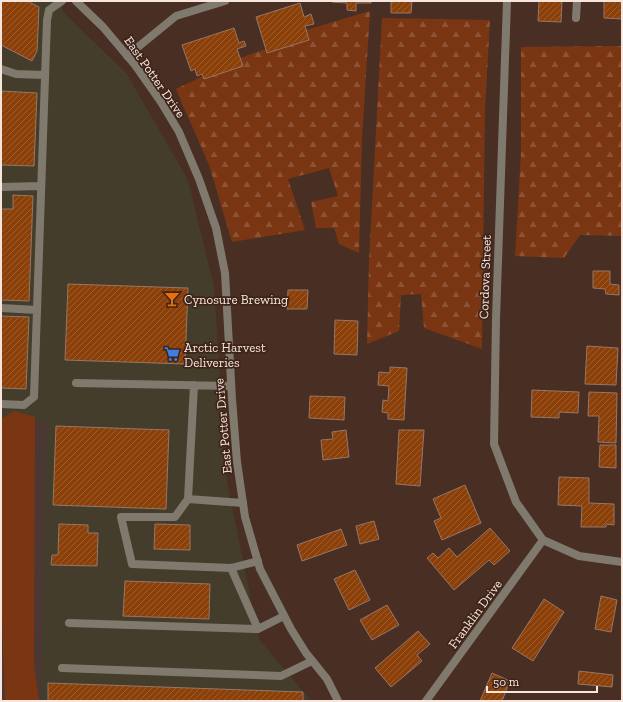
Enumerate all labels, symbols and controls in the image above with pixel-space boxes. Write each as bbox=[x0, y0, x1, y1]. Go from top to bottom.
street label: East Potter Drive bbox=[121, 33, 189, 121]
street label: Cordova Street bbox=[476, 234, 494, 319]
bar icon: Cynosure Brewing bbox=[163, 290, 181, 308]
place label: Cynosure Brewing bbox=[184, 292, 288, 307]
place label: Arctic Harvest Deliveries bbox=[184, 340, 266, 370]
supermarket icon: Arctic Harvest Deliveries bbox=[163, 345, 181, 363]
street label: East Potter Drive bbox=[211, 378, 235, 474]
street label: Franklin Drive bbox=[445, 577, 505, 651]
scale bar bbox=[487, 668, 597, 694]
text: 50 m bbox=[493, 675, 520, 689]

